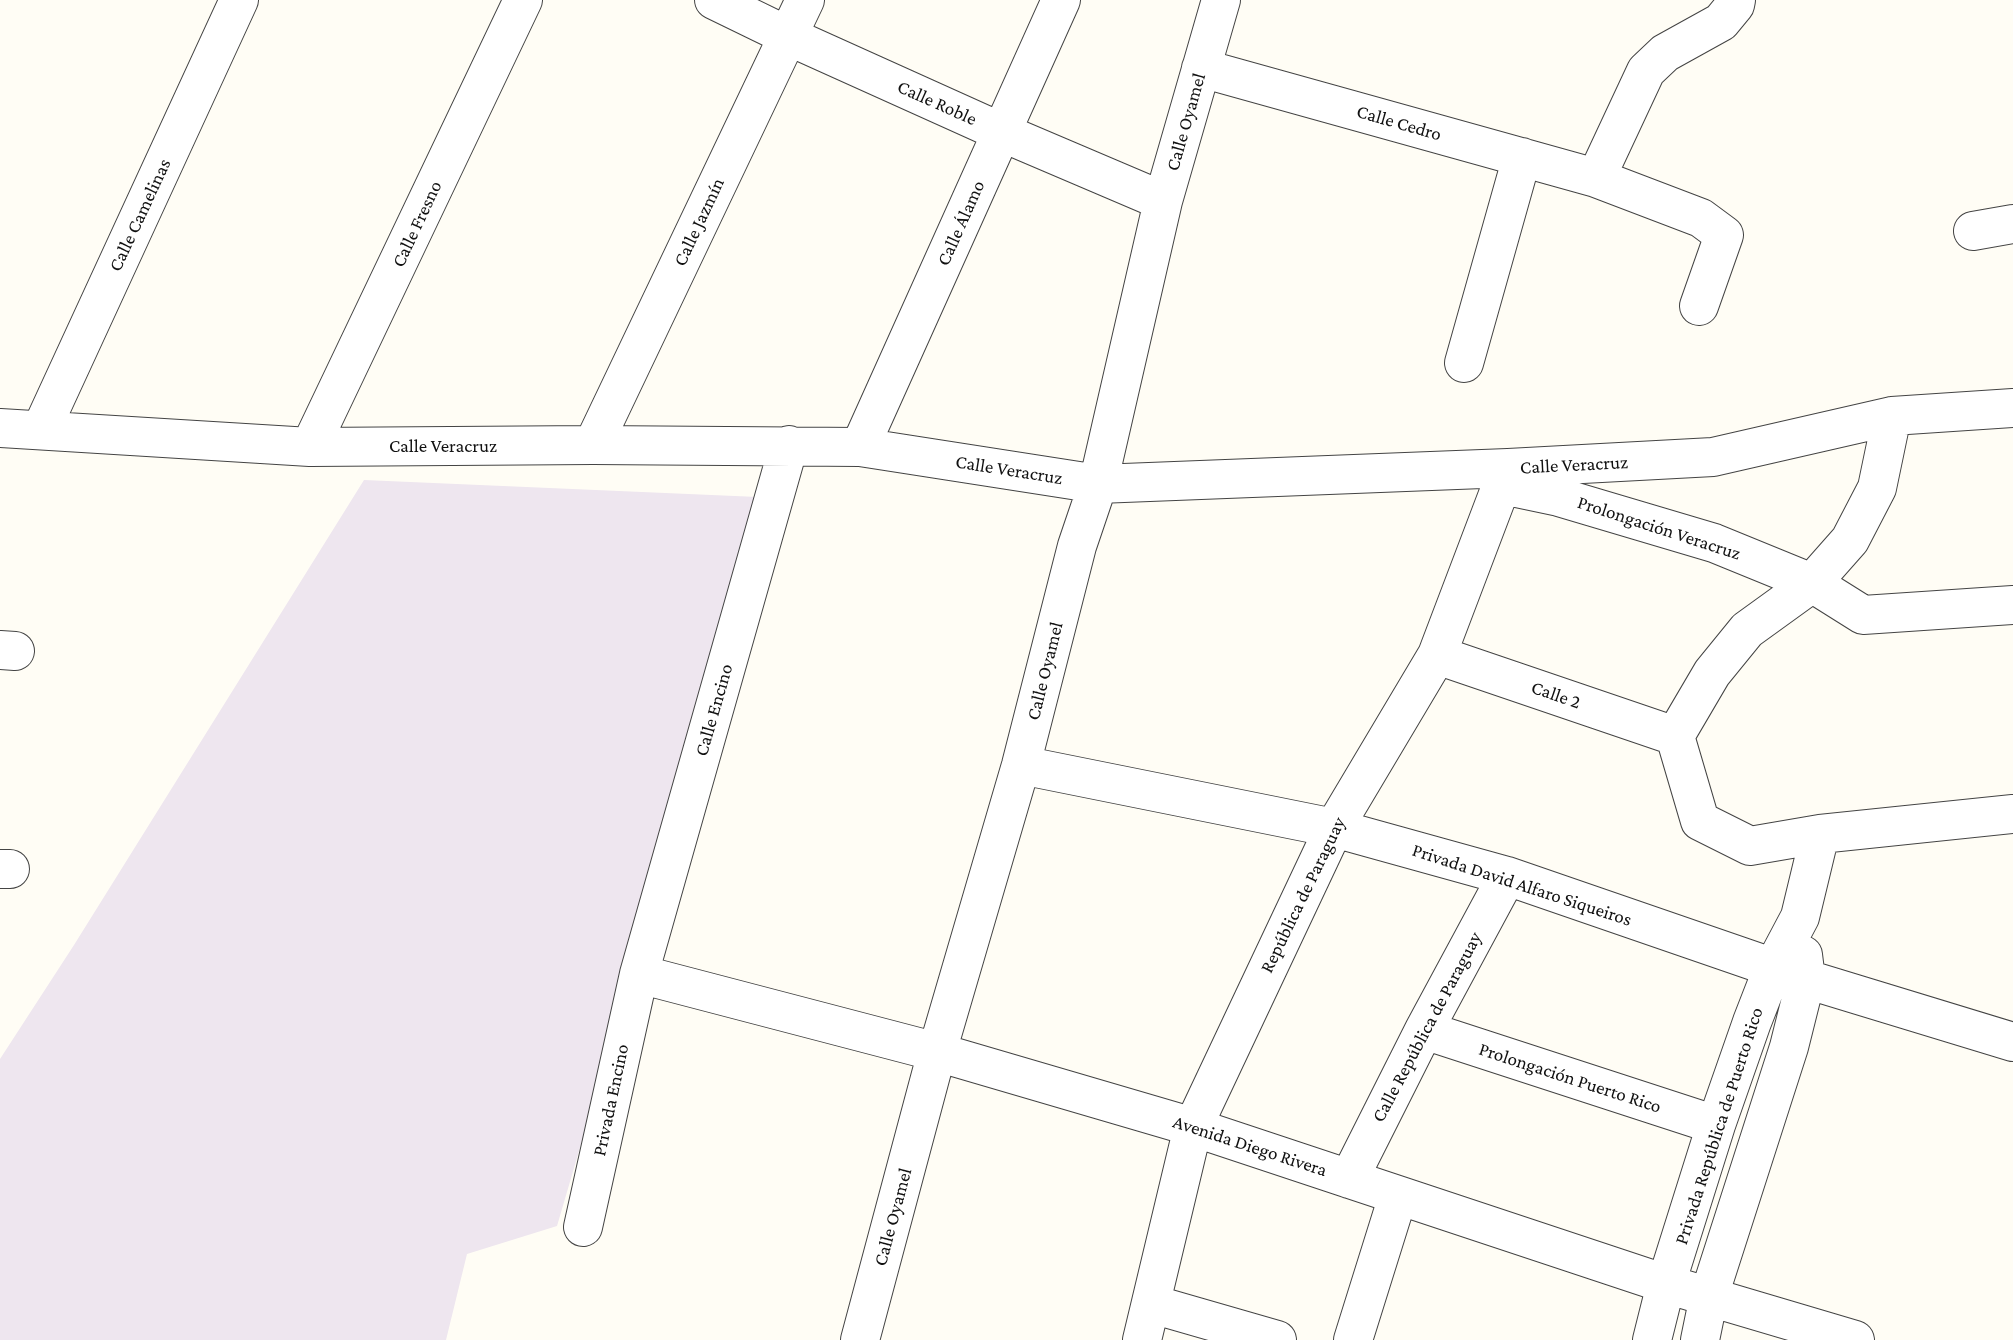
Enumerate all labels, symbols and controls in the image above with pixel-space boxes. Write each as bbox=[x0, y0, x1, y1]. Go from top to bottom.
street label: Calle Oyamel bbox=[1161, 71, 1211, 173]
street label: Calle Roble bbox=[894, 75, 980, 131]
street label: Calle Cedro bbox=[1354, 100, 1444, 146]
street label: Calle Camelinas bbox=[104, 155, 176, 275]
street label: Calle Jazmín bbox=[669, 174, 729, 270]
street label: Calle Fresno bbox=[387, 177, 447, 271]
street label: Calle Álamo bbox=[932, 177, 990, 269]
street label: Calle Veracruz bbox=[389, 435, 497, 457]
street label: Calle Veracruz bbox=[954, 450, 1064, 490]
street label: Calle Veracruz bbox=[1519, 451, 1629, 479]
street label: Prolongación Veracruz bbox=[1575, 491, 1743, 565]
street label: Calle Oyamel bbox=[1022, 619, 1068, 723]
street label: Calle Encino bbox=[690, 661, 738, 759]
street label: Calle 2 bbox=[1528, 676, 1584, 714]
street label: República de Paraguay bbox=[1255, 813, 1351, 977]
street label: Privada David Alfaro Siqueiros bbox=[1409, 839, 1635, 931]
street label: Calle República de Paraguay bbox=[1367, 928, 1487, 1126]
street label: Privada República de Puerto Rico bbox=[1670, 1004, 1768, 1248]
street label: Prolongación Puerto Rico bbox=[1476, 1038, 1664, 1118]
street label: Privada Encino bbox=[588, 1042, 634, 1158]
street label: Avenida Diego Rivera bbox=[1170, 1110, 1330, 1182]
street label: Calle Oyamel bbox=[869, 1165, 917, 1269]

